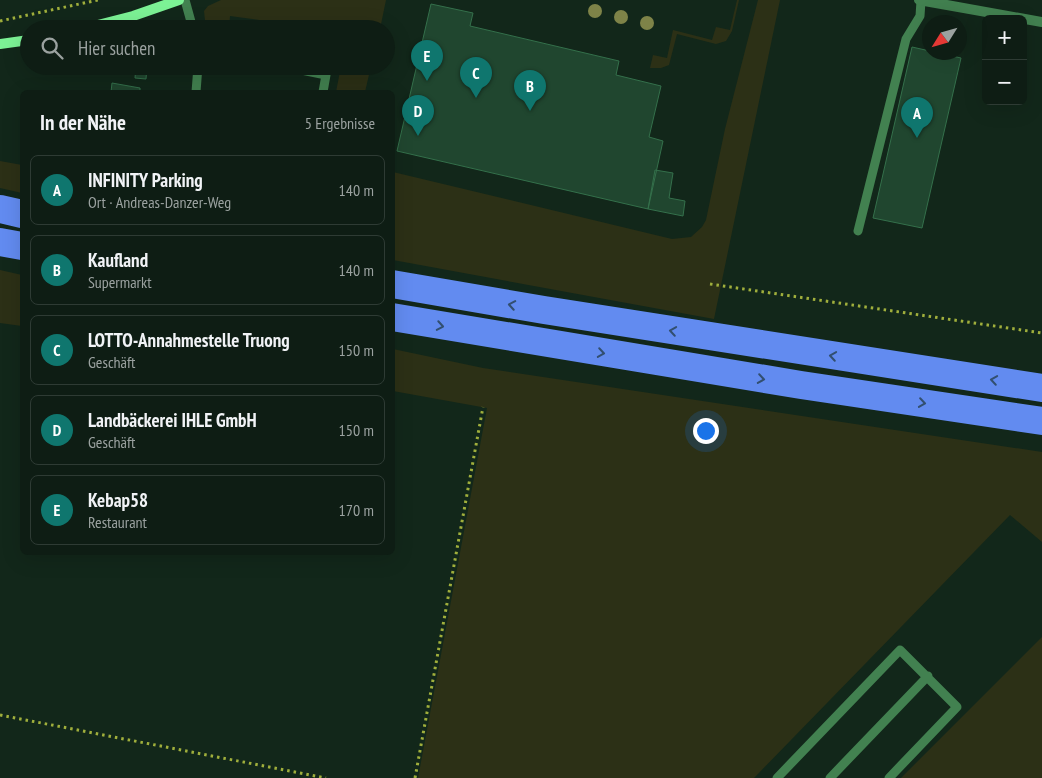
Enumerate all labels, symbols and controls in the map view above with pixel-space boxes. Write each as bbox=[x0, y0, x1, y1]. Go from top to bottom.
north arrow bbox=[922, 15, 967, 60]
map controls bbox=[982, 15, 1027, 105]
button: + bbox=[982, 15, 1027, 60]
search box bbox=[20, 20, 395, 75]
icon: search bbox=[38, 34, 66, 62]
text: Hier suchen bbox=[78, 36, 155, 60]
pin: E bbox=[411, 40, 443, 81]
pin: C bbox=[460, 57, 492, 98]
button: − bbox=[982, 60, 1027, 105]
pin: B bbox=[514, 70, 546, 111]
pin: D bbox=[402, 95, 434, 136]
pin: A bbox=[901, 97, 933, 138]
text: In der Nähe bbox=[40, 109, 126, 136]
text: 5 Ergebnisse bbox=[305, 113, 375, 133]
text: INFINITY Parking bbox=[88, 168, 203, 192]
text: A bbox=[53, 180, 61, 200]
text: 140 m bbox=[339, 180, 374, 200]
text: Ort · Andreas-Danzer-Weg bbox=[88, 192, 231, 212]
text: Kaufland bbox=[88, 248, 148, 272]
text: B bbox=[53, 260, 61, 280]
text: 140 m bbox=[339, 260, 374, 280]
text: Supermarkt bbox=[88, 272, 152, 292]
one-way arrow bbox=[508, 300, 517, 310]
one-way arrow bbox=[436, 320, 445, 330]
one-way arrow bbox=[668, 326, 677, 336]
text: LOTTO-Annahmestelle Truong bbox=[88, 328, 290, 352]
text: C bbox=[53, 340, 61, 360]
text: 150 m bbox=[339, 340, 374, 360]
one-way arrow bbox=[596, 347, 605, 357]
text: Geschäft bbox=[88, 352, 135, 372]
one-way arrow bbox=[829, 352, 837, 362]
one-way arrow bbox=[757, 373, 765, 383]
one-way arrow bbox=[989, 376, 998, 386]
one-way arrow bbox=[918, 397, 926, 408]
text: Landbäckerei IHLE GmbH bbox=[88, 408, 257, 432]
your location bbox=[693, 418, 719, 444]
text: D bbox=[53, 420, 61, 440]
text: 150 m bbox=[339, 420, 374, 440]
text: Geschäft bbox=[88, 432, 135, 452]
text: Kebap58 bbox=[88, 488, 148, 512]
text: E bbox=[54, 500, 60, 520]
text: 170 m bbox=[339, 500, 374, 520]
text: Restaurant bbox=[88, 512, 147, 532]

